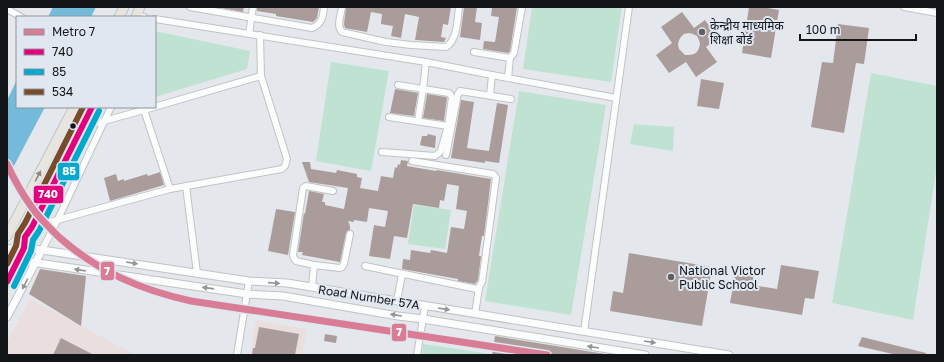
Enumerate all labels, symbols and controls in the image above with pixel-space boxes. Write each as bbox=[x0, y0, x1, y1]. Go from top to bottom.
legend bbox=[16, 16, 156, 108]
scale bar bbox=[800, 16, 916, 42]
place label: केन्द्रीय माध्यमिक शिक्षा बोर्ड bbox=[710, 18, 784, 47]
text: 100 m bbox=[806, 22, 840, 37]
text: Metro 7 bbox=[52, 24, 95, 39]
marker: केन्द्रीय माध्यमिक शिक्षा बोर्ड bbox=[697, 27, 707, 37]
text: 740 bbox=[52, 44, 73, 59]
text: 85 bbox=[52, 64, 66, 79]
text: 534 bbox=[52, 84, 73, 99]
unlabelled marker bbox=[68, 121, 78, 131]
line badge: 85 bbox=[57, 162, 80, 181]
text: 85 bbox=[62, 164, 76, 177]
one-way arrow bbox=[35, 170, 41, 182]
line badge: 740 bbox=[33, 185, 64, 204]
text: 740 bbox=[38, 187, 58, 200]
one-way arrow bbox=[125, 260, 138, 266]
line badge: 7 bbox=[100, 261, 115, 281]
place label: National Victor Public School bbox=[679, 263, 766, 292]
text: 7 bbox=[104, 264, 110, 277]
one-way arrow bbox=[74, 267, 86, 273]
marker: National Victor Public School bbox=[666, 272, 676, 282]
one-way arrow bbox=[21, 278, 28, 290]
one-way arrow bbox=[268, 279, 280, 286]
street label: Road Number 57A bbox=[317, 282, 421, 312]
one-way arrow bbox=[202, 285, 214, 291]
one-way arrow bbox=[438, 306, 450, 312]
one-way arrow bbox=[389, 312, 402, 318]
line badge: 7 bbox=[391, 323, 407, 342]
text: 7 bbox=[396, 325, 402, 338]
one-way arrow bbox=[644, 339, 656, 345]
one-way arrow bbox=[587, 343, 599, 349]

